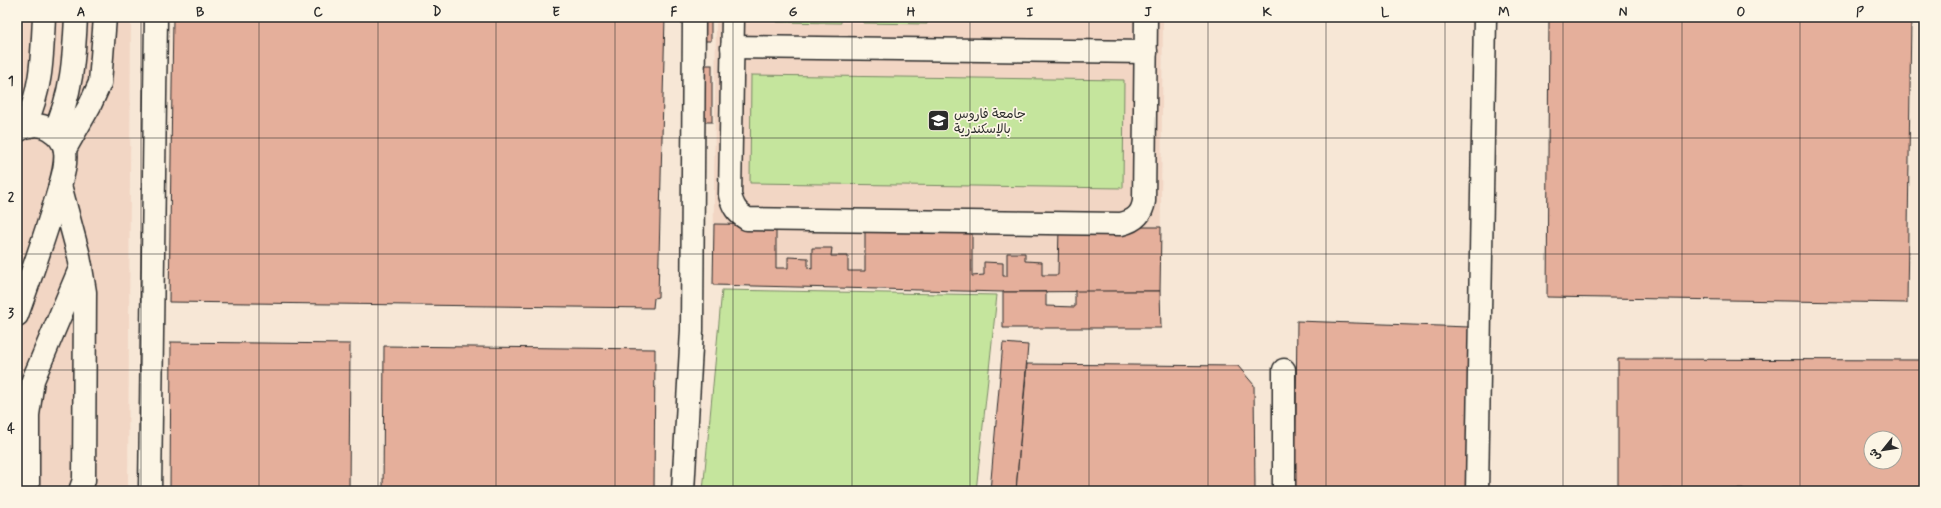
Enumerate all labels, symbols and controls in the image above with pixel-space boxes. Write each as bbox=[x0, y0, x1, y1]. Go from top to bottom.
text: A bbox=[77, 4, 85, 21]
text: B bbox=[196, 4, 205, 21]
text: C bbox=[313, 4, 323, 21]
text: D bbox=[433, 4, 442, 21]
text: E bbox=[552, 4, 560, 21]
text: F bbox=[671, 4, 678, 21]
text: G bbox=[789, 4, 798, 21]
text: H bbox=[907, 4, 916, 21]
text: I bbox=[1027, 4, 1034, 21]
text: J bbox=[1144, 4, 1152, 21]
text: K bbox=[1262, 4, 1272, 21]
text: L bbox=[1381, 4, 1390, 21]
text: M bbox=[1498, 4, 1510, 21]
text: N bbox=[1619, 4, 1628, 21]
text: O bbox=[1737, 4, 1746, 21]
text: P bbox=[1856, 4, 1864, 21]
text: 1 bbox=[8, 73, 14, 90]
place label: جامعة فاروس بالإسكندرية bbox=[954, 106, 1026, 138]
school or university icon: جامعة فاروس بالإسكندرية bbox=[925, 108, 951, 134]
text: 2 bbox=[8, 189, 15, 206]
text: 3 bbox=[8, 305, 14, 322]
text: 4 bbox=[7, 421, 15, 438]
north arrow bbox=[1863, 430, 1903, 470]
text: ش bbox=[1866, 446, 1884, 463]

